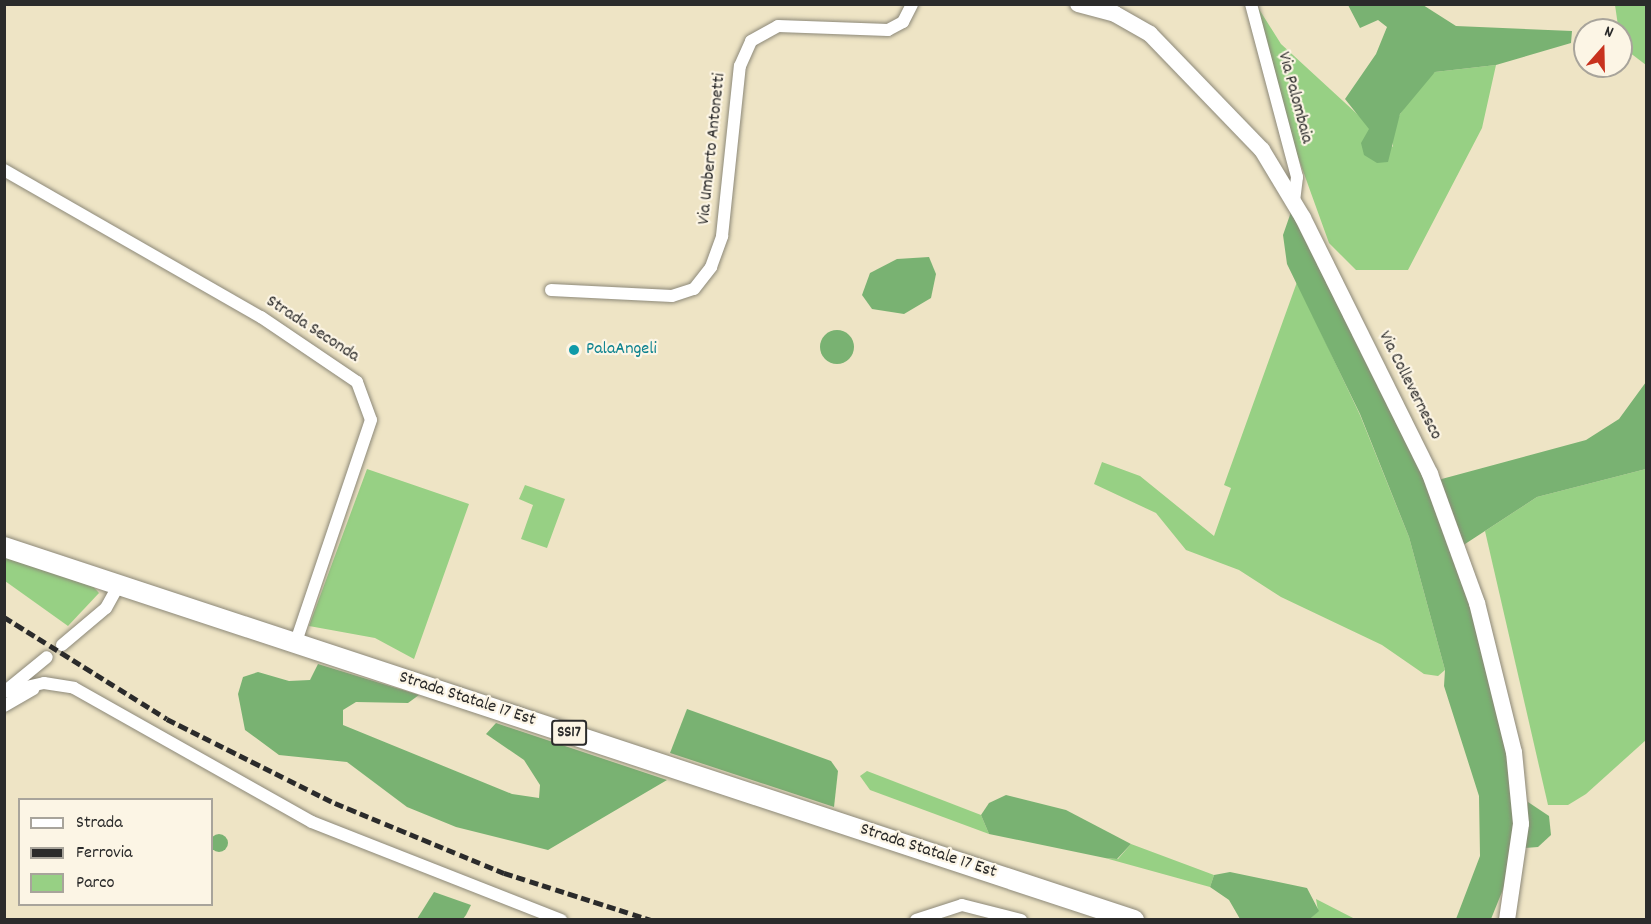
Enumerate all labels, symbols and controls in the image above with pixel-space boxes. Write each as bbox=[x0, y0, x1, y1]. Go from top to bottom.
north arrow bbox=[1573, 18, 1633, 78]
text: N bbox=[1601, 20, 1616, 45]
street label: Via Palombaia bbox=[1271, 50, 1317, 146]
street label: Via Umberto Antonetti bbox=[694, 72, 732, 226]
street label: Strada Seconda bbox=[261, 292, 363, 368]
street label: Via Collevernesco bbox=[1372, 328, 1446, 444]
place label: PalaAngeli bbox=[586, 339, 657, 361]
marker: PalaAngeli bbox=[567, 343, 581, 357]
street label: Strada Statale 17 Est bbox=[396, 668, 538, 732]
road number: SS17 bbox=[551, 720, 587, 746]
legend bbox=[18, 798, 213, 906]
text: Strada bbox=[76, 811, 123, 836]
street label: Strada Statale 17 Est bbox=[857, 820, 999, 884]
text: Ferrovia bbox=[76, 841, 133, 866]
text: Parco bbox=[76, 871, 115, 896]

